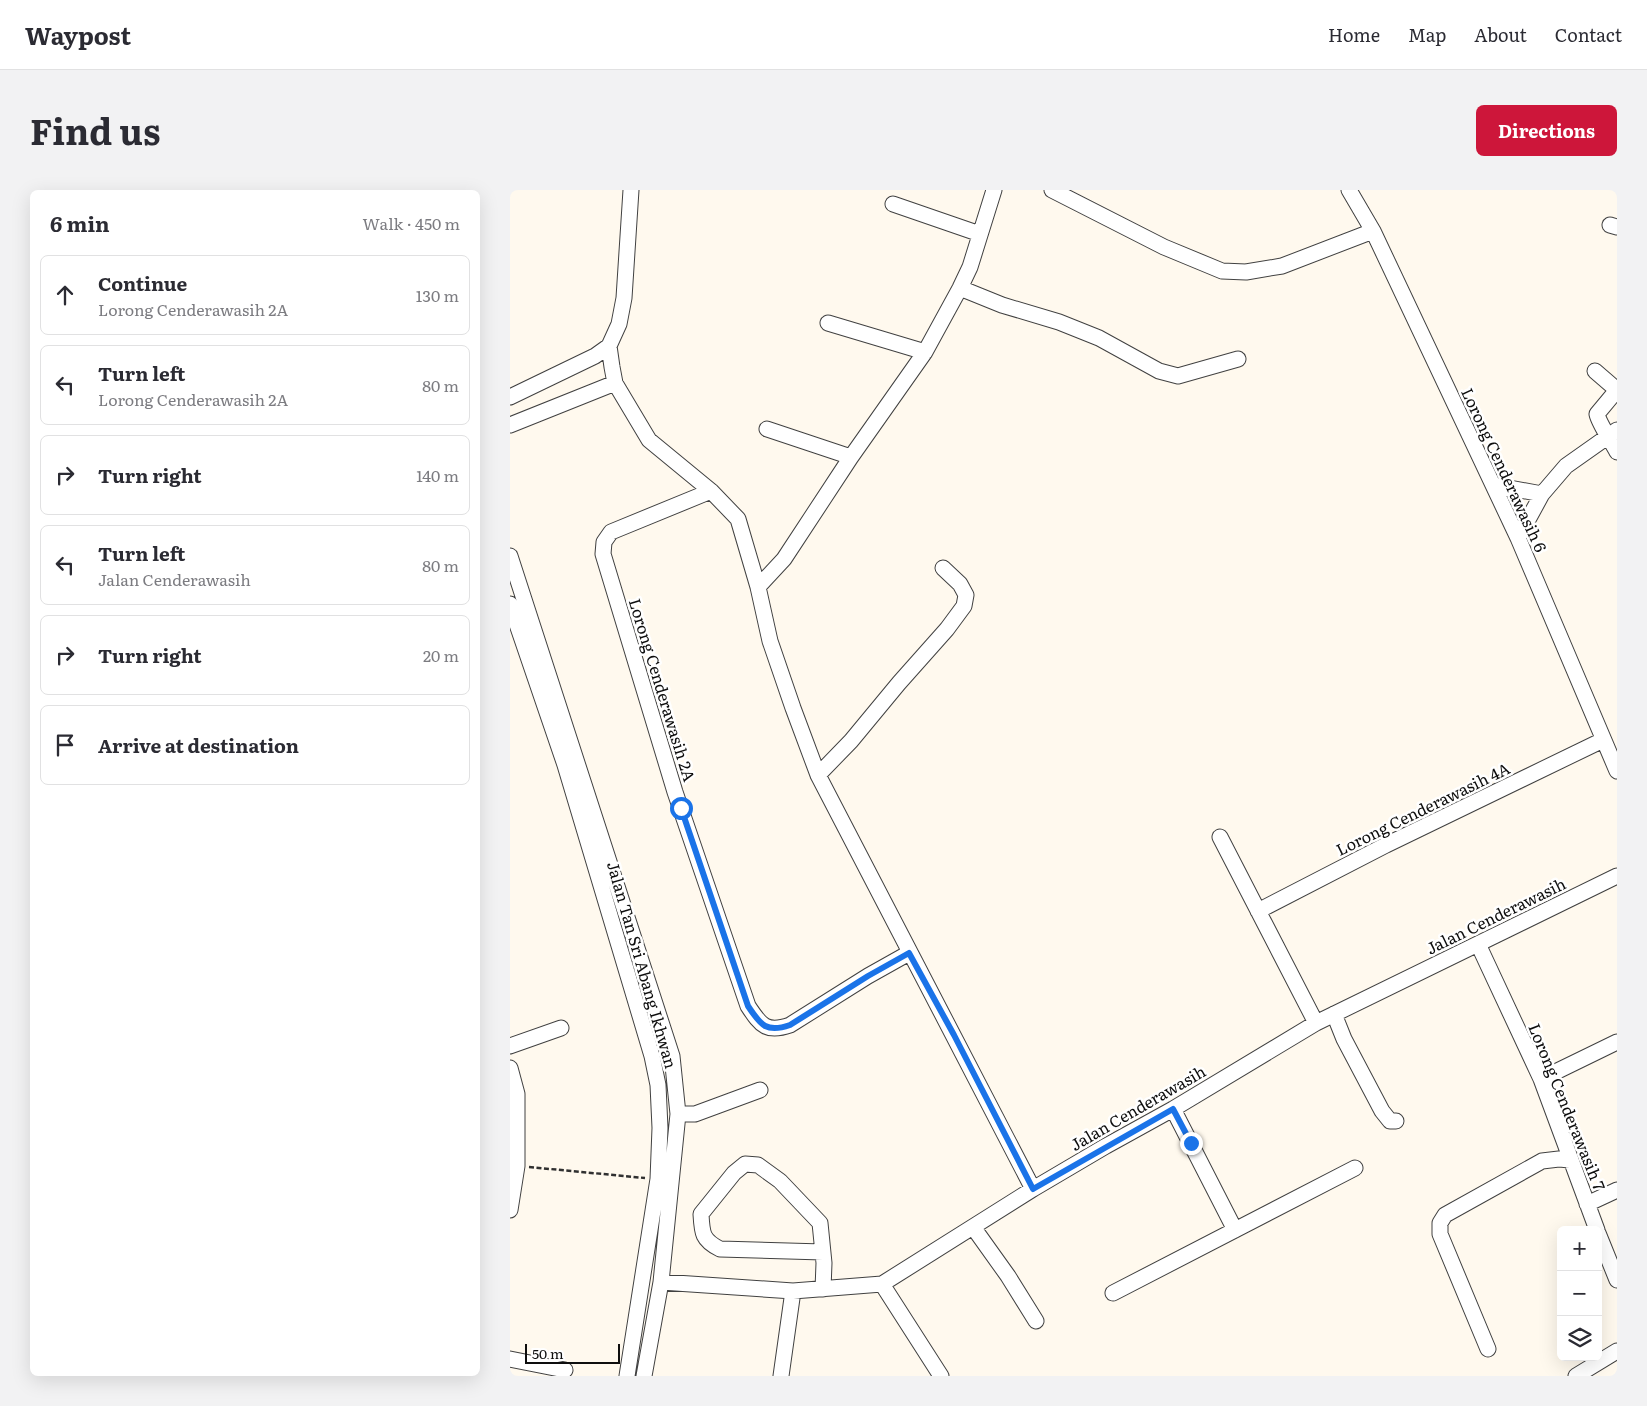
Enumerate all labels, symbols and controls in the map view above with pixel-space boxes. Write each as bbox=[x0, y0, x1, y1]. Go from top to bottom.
text: Waypost bbox=[25, 17, 131, 52]
text: Home bbox=[1328, 21, 1380, 48]
text: Map bbox=[1408, 21, 1446, 48]
text: About bbox=[1474, 21, 1527, 48]
text: Contact bbox=[1555, 21, 1622, 48]
text: Find us bbox=[30, 104, 160, 156]
button: Directions bbox=[1476, 105, 1617, 156]
text: 6 min bbox=[50, 207, 110, 238]
text: Walk · 450 m bbox=[362, 211, 460, 235]
text: Continue bbox=[98, 269, 187, 297]
icon: ahead bbox=[51, 281, 79, 309]
text: 130 m bbox=[416, 283, 459, 307]
text: Lorong Cenderawasih 2A bbox=[98, 297, 288, 321]
text: Turn left bbox=[98, 359, 185, 387]
icon: left bbox=[51, 371, 79, 399]
text: 80 m bbox=[422, 373, 459, 397]
street label: Lorong Cenderawasih 6 bbox=[1456, 383, 1554, 556]
text: Lorong Cenderawasih 2A bbox=[98, 387, 288, 411]
icon: right bbox=[51, 461, 79, 489]
text: Turn right bbox=[98, 461, 202, 489]
text: 140 m bbox=[416, 463, 459, 487]
text: Turn left bbox=[98, 539, 185, 567]
icon: left bbox=[51, 551, 79, 579]
text: 80 m bbox=[422, 553, 459, 577]
text: Jalan Cenderawasih bbox=[98, 567, 251, 591]
street label: Lorong Cenderawasih 2A bbox=[624, 595, 702, 784]
icon: right bbox=[51, 641, 79, 669]
text: Turn right bbox=[98, 641, 202, 669]
text: 20 m bbox=[423, 643, 459, 667]
icon: arrive bbox=[51, 731, 79, 759]
text: Arrive at destination bbox=[98, 731, 299, 759]
street label: Lorong Cenderawasih 4A bbox=[1331, 755, 1514, 861]
route start bbox=[670, 797, 693, 820]
street label: Jalan Tan Sri Abang Ikhwan bbox=[602, 858, 684, 1071]
street label: Jalan Cenderawasih bbox=[1422, 871, 1570, 959]
street label: Lorong Cenderawasih 7 bbox=[1523, 1019, 1612, 1194]
street label: Jalan Cenderawasih bbox=[1065, 1058, 1210, 1156]
route end bbox=[1180, 1132, 1203, 1155]
map controls bbox=[1557, 1226, 1602, 1361]
button: + bbox=[1557, 1226, 1602, 1271]
button: − bbox=[1557, 1271, 1602, 1316]
button: layers bbox=[1557, 1316, 1602, 1361]
scale bar bbox=[525, 1341, 620, 1364]
text: 50 m bbox=[532, 1343, 564, 1363]

